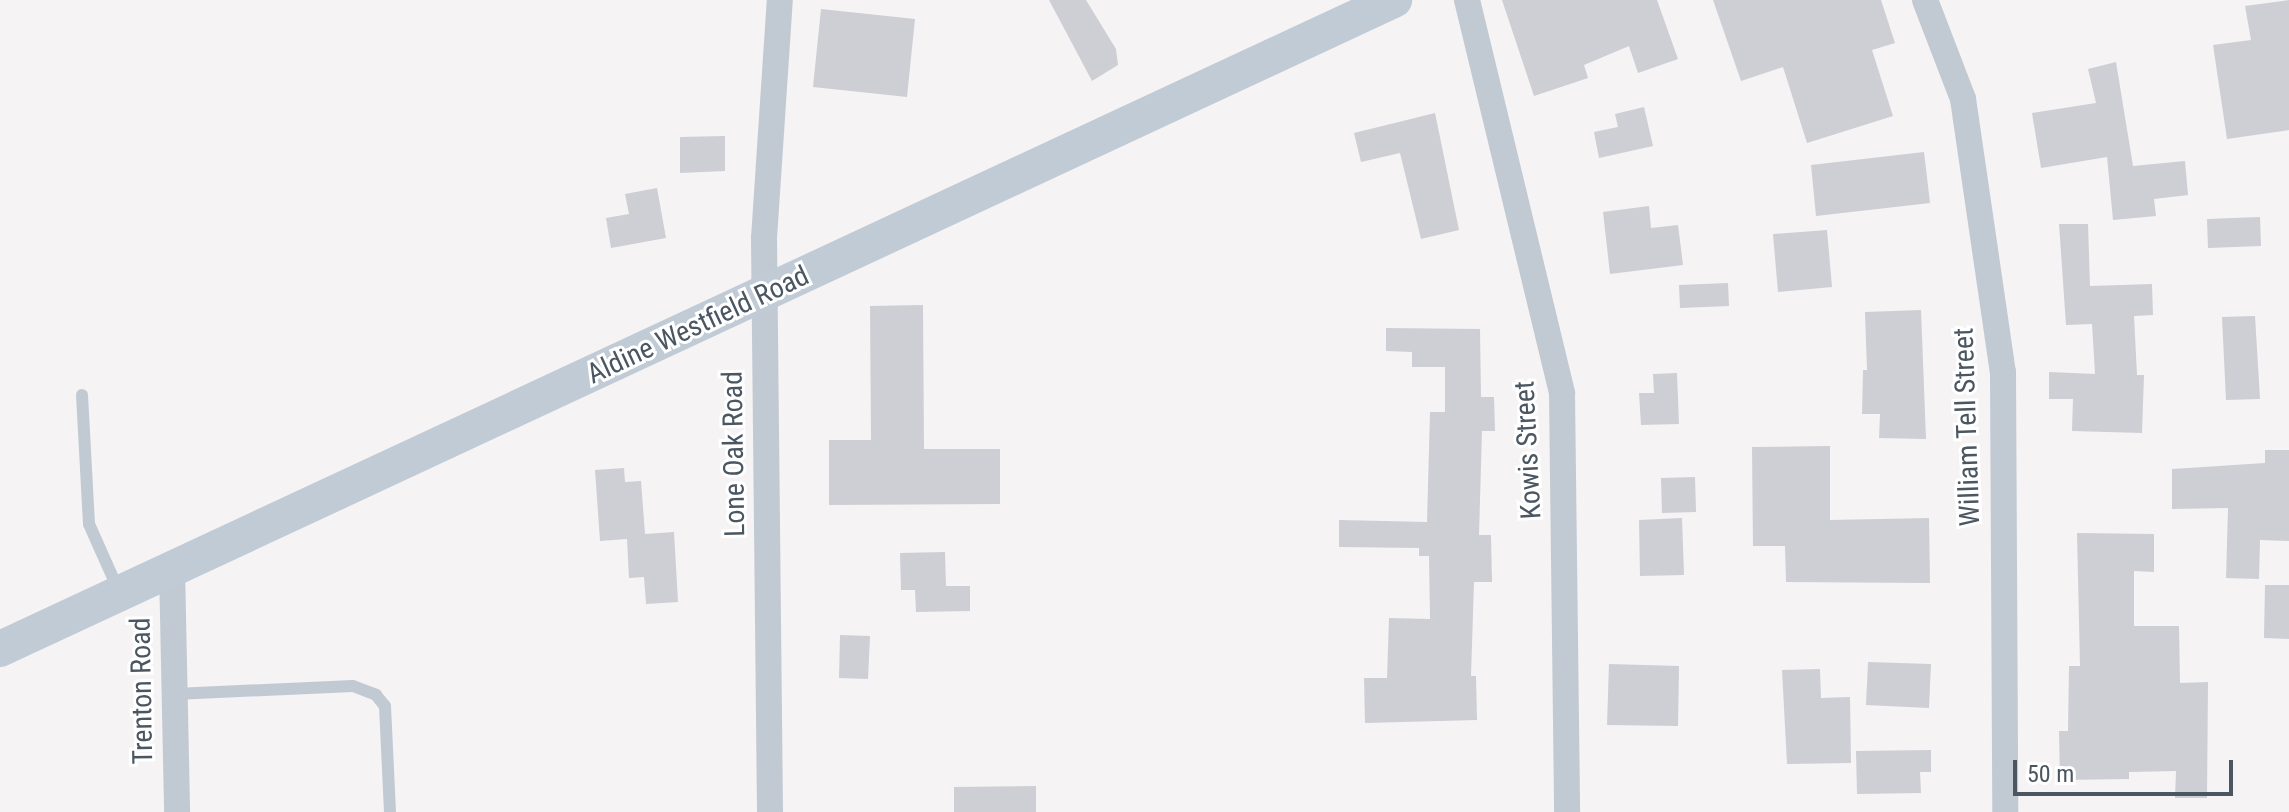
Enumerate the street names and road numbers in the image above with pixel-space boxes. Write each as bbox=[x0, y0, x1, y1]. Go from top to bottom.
street label: Aldine Westfield Road bbox=[582, 259, 814, 391]
street label: William Tell Street bbox=[1947, 327, 1987, 527]
street label: Lone Oak Road bbox=[716, 371, 752, 537]
street label: Kowis Street bbox=[1508, 380, 1548, 520]
street label: Trenton Road bbox=[124, 617, 160, 765]

